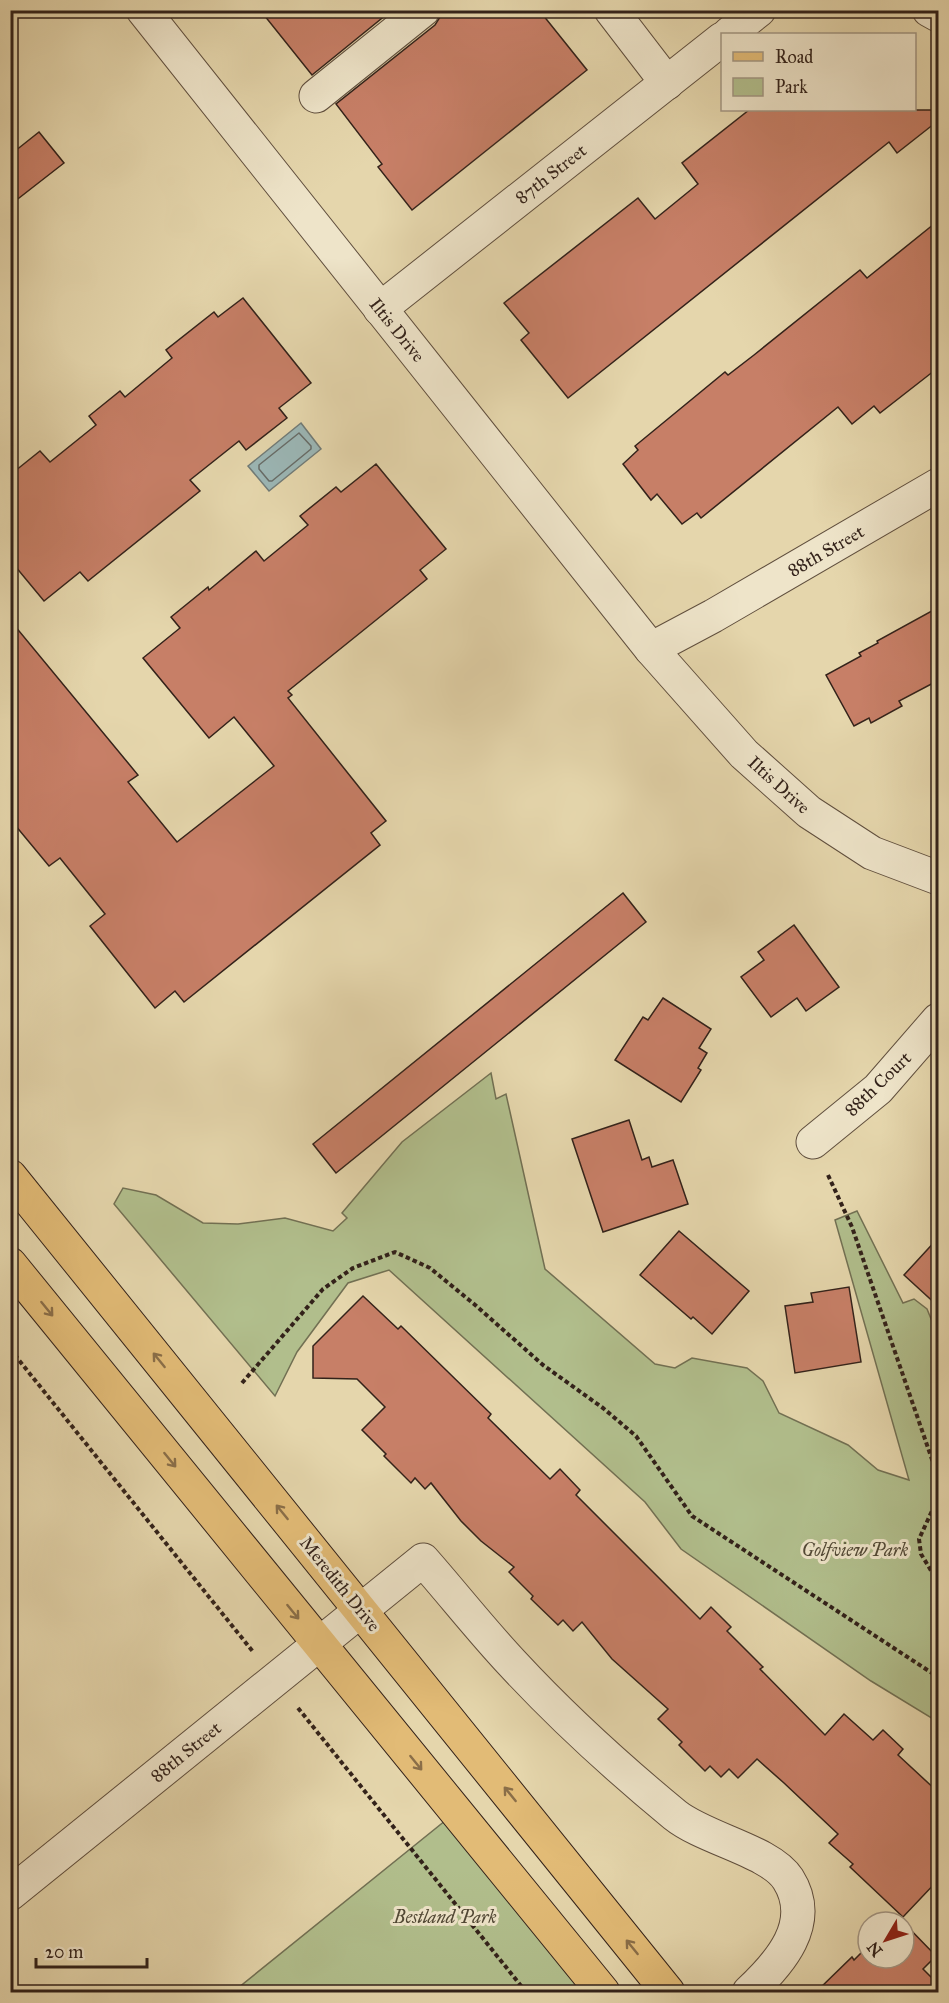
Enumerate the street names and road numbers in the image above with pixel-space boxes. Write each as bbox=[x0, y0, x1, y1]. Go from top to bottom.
street label: 87th Street bbox=[511, 139, 591, 209]
street label: Iltis Drive bbox=[365, 294, 429, 366]
street label: 88th Street bbox=[784, 520, 868, 582]
street label: Iltis Drive bbox=[743, 751, 815, 819]
street label: 88th Court bbox=[840, 1047, 916, 1121]
street label: Meredith Drive bbox=[295, 1532, 385, 1636]
street label: 88th Street bbox=[146, 1717, 226, 1787]

